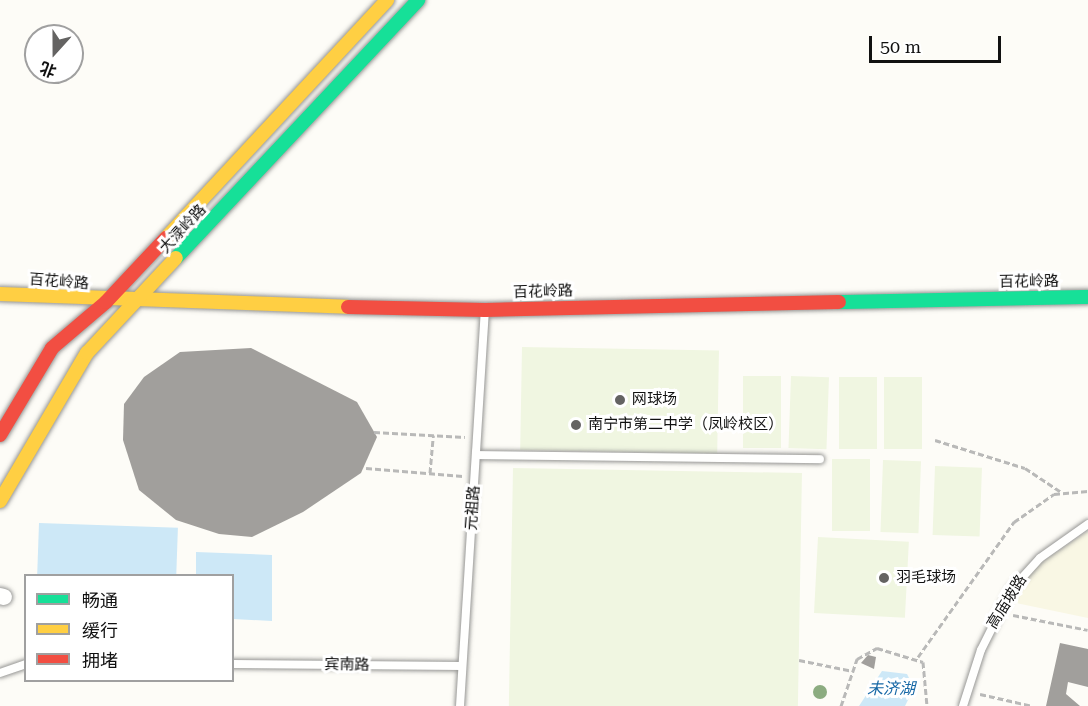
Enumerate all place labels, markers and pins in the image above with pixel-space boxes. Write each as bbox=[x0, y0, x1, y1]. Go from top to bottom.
place label: 网球场 bbox=[632, 391, 677, 409]
marker: 网球场 bbox=[613, 393, 627, 407]
place label: 南宁市第二中学（凤岭校区） bbox=[588, 416, 783, 434]
marker: 南宁市第二中学（凤岭校区） bbox=[569, 418, 583, 432]
place label: 羽毛球场 bbox=[896, 569, 956, 587]
marker: 羽毛球场 bbox=[877, 571, 891, 585]

